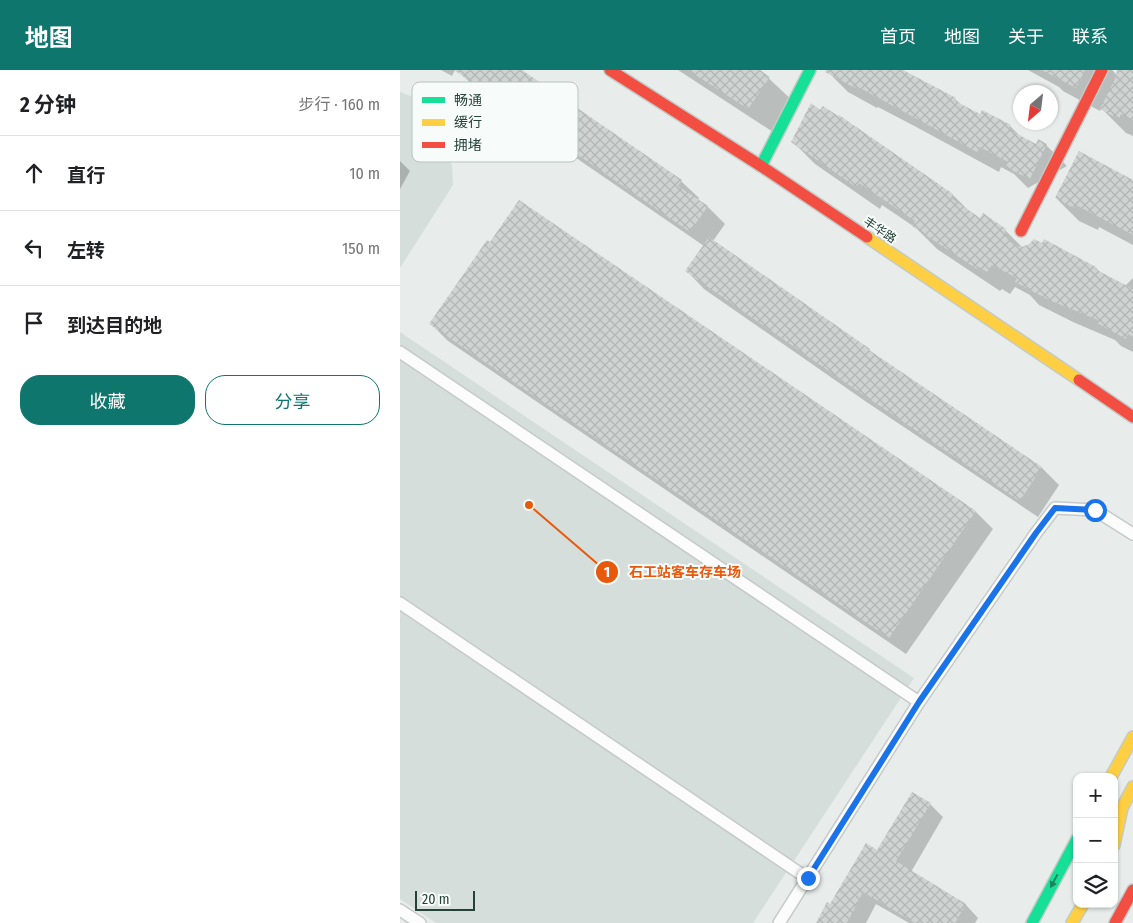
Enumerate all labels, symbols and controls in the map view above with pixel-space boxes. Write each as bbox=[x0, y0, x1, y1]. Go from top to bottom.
text: 地图 bbox=[25, 24, 73, 52]
text: 首页 bbox=[880, 26, 916, 48]
text: 地图 bbox=[944, 26, 980, 48]
text: 关于 bbox=[1008, 26, 1044, 48]
text: 联系 bbox=[1072, 26, 1108, 48]
legend bbox=[412, 82, 578, 162]
north arrow bbox=[1013, 85, 1058, 130]
text: 2 分钟 bbox=[20, 92, 76, 118]
text: 畅通 bbox=[454, 92, 482, 109]
text: 步行 · 160 m bbox=[299, 95, 380, 114]
text: 缓行 bbox=[454, 114, 482, 131]
text: 拥堵 bbox=[454, 137, 482, 154]
icon: ahead bbox=[20, 159, 48, 187]
text: 直行 bbox=[67, 164, 105, 187]
text: 10 m bbox=[349, 164, 380, 183]
street label: 丰华路 bbox=[861, 214, 899, 246]
icon: left bbox=[20, 234, 48, 262]
text: 左转 bbox=[67, 239, 105, 262]
text: 150 m bbox=[342, 239, 380, 258]
icon: arrive bbox=[20, 309, 48, 337]
text: 到达目的地 bbox=[67, 314, 162, 337]
button: 收藏 bbox=[20, 375, 195, 425]
button: 分享 bbox=[205, 375, 380, 425]
route start bbox=[1084, 499, 1107, 522]
callout: 石工站客车存车场 bbox=[594, 557, 751, 586]
text: 1 bbox=[604, 563, 610, 581]
text: 石工站客车存车场 bbox=[629, 564, 741, 581]
map controls bbox=[1073, 773, 1118, 908]
button: + bbox=[1073, 773, 1118, 818]
button: − bbox=[1073, 818, 1118, 863]
button: layers bbox=[1073, 863, 1118, 908]
route end bbox=[797, 867, 820, 890]
one-way arrow bbox=[1050, 874, 1058, 888]
scale bar bbox=[415, 888, 475, 911]
text: 20 m bbox=[422, 891, 450, 908]

